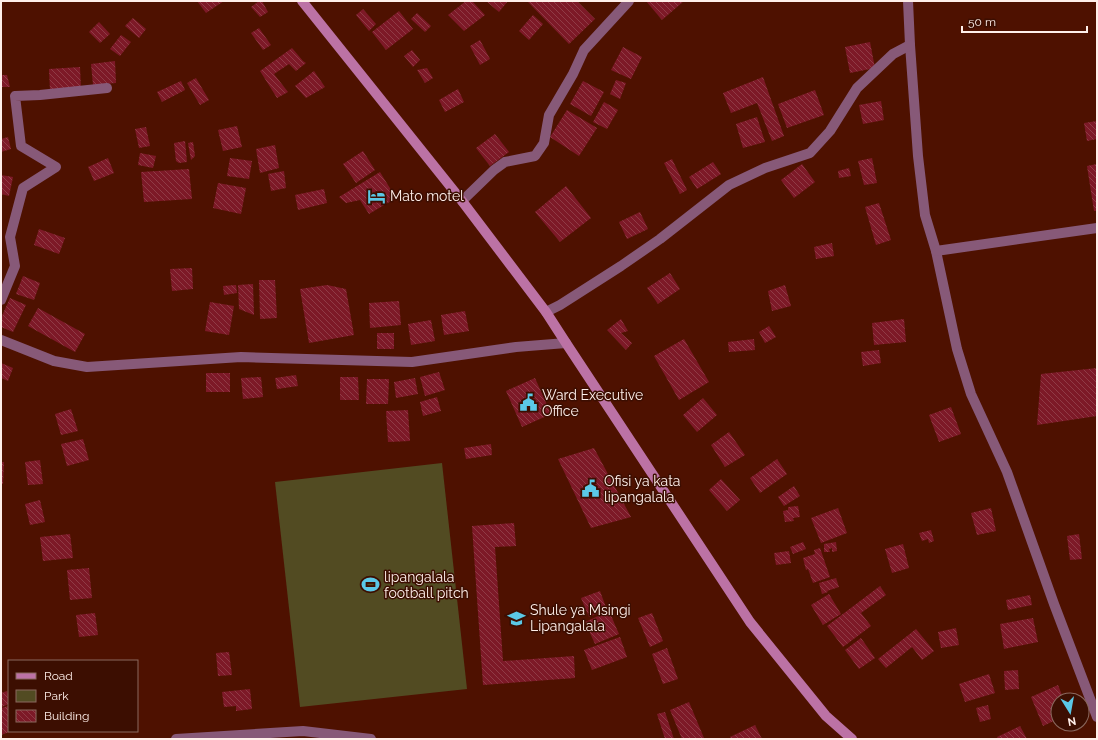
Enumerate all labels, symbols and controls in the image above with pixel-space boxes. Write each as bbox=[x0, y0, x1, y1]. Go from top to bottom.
scale bar bbox=[962, 8, 1087, 34]
text: 50 m bbox=[968, 15, 996, 29]
hotel icon: Mato motel bbox=[367, 186, 387, 206]
place label: Mato motel bbox=[390, 188, 464, 204]
place label: Ward Executive Office bbox=[542, 387, 643, 419]
public building icon: Ward Executive Office bbox=[519, 393, 539, 413]
place label: Ofisi ya kata lipangalala bbox=[604, 473, 680, 505]
public building icon: Ofisi ya kata lipangalala bbox=[581, 479, 601, 499]
place label: lipangalala football pitch bbox=[384, 569, 469, 601]
sports icon: lipangalala football pitch bbox=[361, 575, 381, 595]
place label: Shule ya Msingi Lipangalala bbox=[530, 602, 631, 634]
school or university icon: Shule ya Msingi Lipangalala bbox=[507, 608, 527, 628]
legend bbox=[8, 660, 138, 732]
text: Road bbox=[44, 669, 73, 683]
text: Park bbox=[44, 689, 69, 703]
north arrow bbox=[1050, 692, 1090, 732]
text: Building bbox=[44, 709, 90, 723]
text: N bbox=[1066, 714, 1077, 729]

